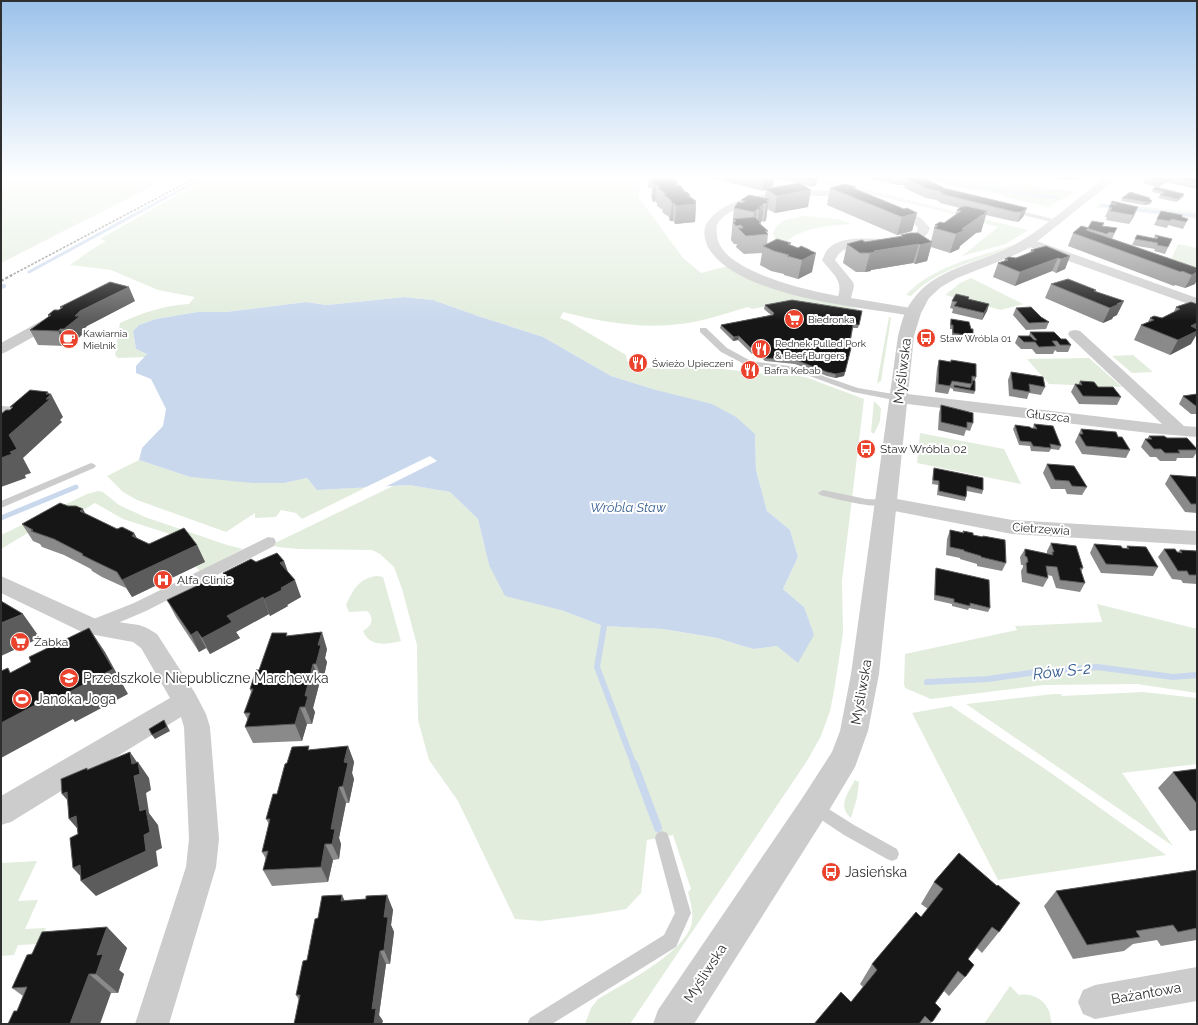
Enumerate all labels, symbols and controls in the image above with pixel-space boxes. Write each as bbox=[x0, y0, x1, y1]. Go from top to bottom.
supermarket icon: Biedronka bbox=[783, 308, 805, 330]
place label: Biedronka bbox=[808, 314, 855, 325]
bus stop icon: Staw Wróbla 01 bbox=[915, 327, 937, 349]
cafe icon: Kawiarnia Mielnik bbox=[58, 328, 80, 350]
place label: Kawiarnia Mielnik bbox=[83, 328, 127, 351]
place label: Staw Wróbla 01 bbox=[940, 333, 1012, 344]
street label: Myśliwska bbox=[890, 337, 914, 405]
restaurant icon: Rednek Pulled Pork & Beef Burgers bbox=[750, 338, 772, 360]
place label: Rednek Pulled Pork & Beef Burgers bbox=[775, 338, 867, 361]
restaurant icon: Świeżo Upieczeni bbox=[627, 352, 649, 374]
place label: Świeżo Upieczeni bbox=[652, 358, 733, 369]
restaurant icon: Bafra Kebab bbox=[739, 359, 761, 381]
place label: Bafra Kebab bbox=[764, 365, 821, 376]
street label: Głuszca bbox=[1025, 406, 1071, 426]
bus stop icon: Staw Wróbla 02 bbox=[855, 438, 877, 460]
place label: Staw Wróbla 02 bbox=[880, 442, 967, 456]
water label: Wróbla Staw bbox=[590, 500, 666, 515]
street label: Cietrzewia bbox=[1012, 520, 1070, 538]
hospital icon: Alfa Clinic bbox=[152, 569, 174, 591]
place label: Alfa Clinic bbox=[177, 573, 233, 587]
supermarket icon: Żabka bbox=[9, 631, 31, 653]
place label: Żabka bbox=[34, 635, 68, 649]
street label: Myśliwska bbox=[847, 658, 875, 726]
water label: Rów S-2 bbox=[1032, 659, 1092, 683]
school or university icon: Przedszkole Niepubliczne Marchewka bbox=[58, 667, 80, 689]
place label: Przedszkole Niepubliczne Marchewka bbox=[83, 670, 329, 686]
sports icon: Janoka Joga bbox=[11, 688, 33, 710]
place label: Janoka Joga bbox=[36, 691, 116, 707]
bus stop icon: Jasieńska bbox=[820, 861, 842, 883]
place label: Jasieńska bbox=[845, 864, 907, 880]
street label: Myśliwska bbox=[680, 941, 730, 1005]
street label: Bażantowa bbox=[1110, 979, 1182, 1007]

